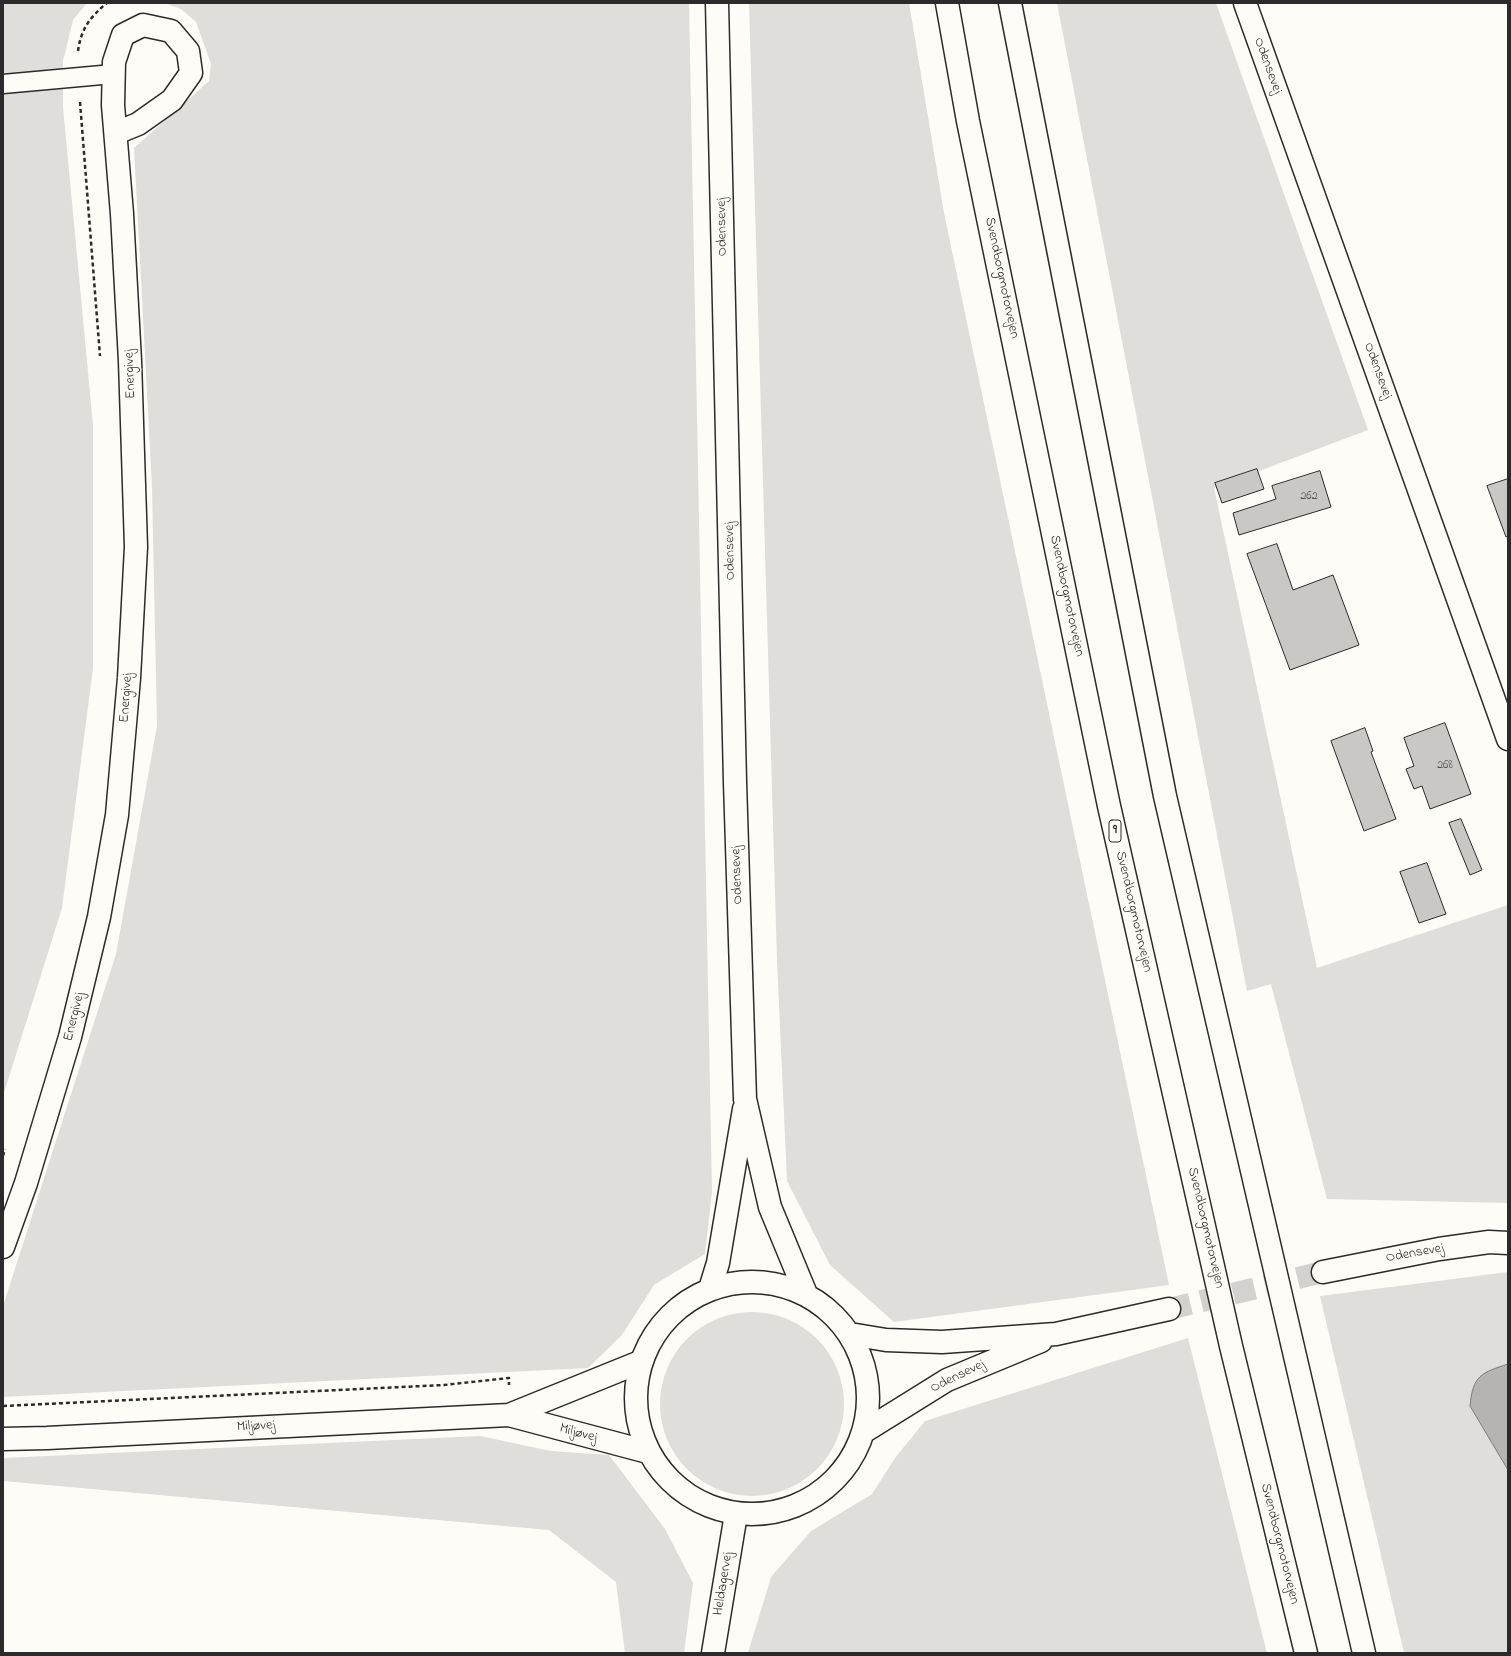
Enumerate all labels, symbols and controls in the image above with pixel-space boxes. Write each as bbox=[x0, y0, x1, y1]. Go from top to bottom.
street label: Odensevej bbox=[1249, 36, 1285, 96]
street label: Odensevej bbox=[714, 198, 732, 256]
street label: Svendborgmotorvejen bbox=[980, 216, 1022, 340]
street label: Odensevej bbox=[1359, 341, 1395, 401]
street label: Energivej bbox=[122, 349, 140, 399]
house number: 262 bbox=[1300, 490, 1318, 504]
street label: Odensevej bbox=[722, 522, 740, 580]
street label: Svendborgmotorvejen bbox=[1045, 534, 1087, 658]
street label: Energivej bbox=[117, 673, 137, 723]
house number: 268 bbox=[1437, 759, 1453, 773]
road number: 9 bbox=[1109, 820, 1121, 842]
street label: Odensevej bbox=[729, 845, 747, 905]
street label: Svendborgmotorvejen bbox=[1111, 850, 1155, 974]
street label: Energivej bbox=[61, 991, 89, 1043]
street label: Svendborgmotorvejen bbox=[1183, 1166, 1227, 1290]
street label: Odensevej bbox=[1385, 1241, 1445, 1267]
street label: Odensevej bbox=[928, 1357, 988, 1397]
street label: Miljøvej bbox=[236, 1418, 276, 1436]
street label: Miljøvej bbox=[557, 1421, 599, 1447]
street label: Svendborgmotorvejen bbox=[1256, 1482, 1302, 1606]
street label: Heldagervej bbox=[711, 1551, 737, 1617]

